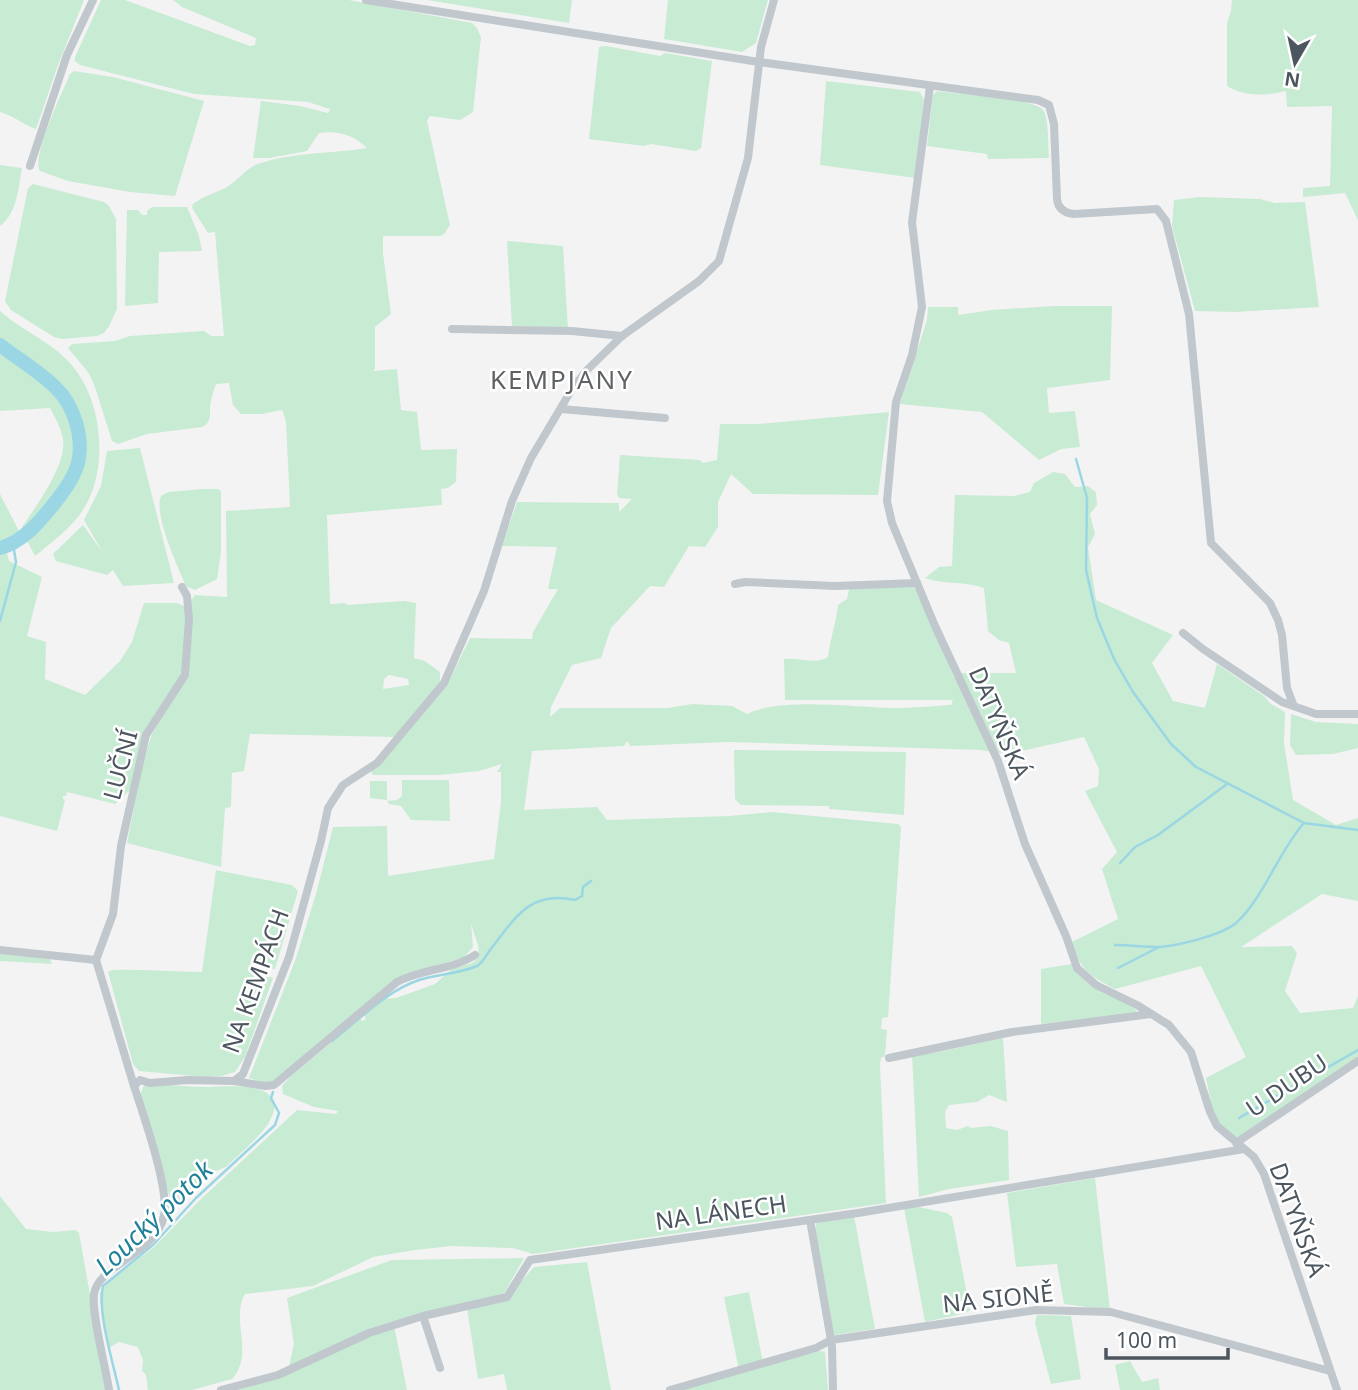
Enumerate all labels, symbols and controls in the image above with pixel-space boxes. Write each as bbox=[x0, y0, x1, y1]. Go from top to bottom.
north arrow bbox=[1260, 28, 1330, 98]
text: N bbox=[1283, 66, 1302, 94]
district label: KEMPJANY bbox=[490, 361, 634, 397]
street label: DATYŇSKÁ bbox=[962, 661, 1039, 784]
street label: LUČNÍ bbox=[94, 726, 145, 803]
street label: NA KEMPÁCH bbox=[213, 904, 296, 1057]
street label: U DUBU bbox=[1239, 1045, 1334, 1124]
water label: Loucký potok bbox=[86, 1151, 221, 1283]
street label: DATYŇSKÁ bbox=[1263, 1158, 1335, 1282]
street label: NA LÁNECH bbox=[653, 1186, 789, 1237]
street label: NA SIONĚ bbox=[941, 1275, 1055, 1320]
scale bar bbox=[1106, 1316, 1228, 1360]
text: 100 m bbox=[1116, 1326, 1177, 1354]

